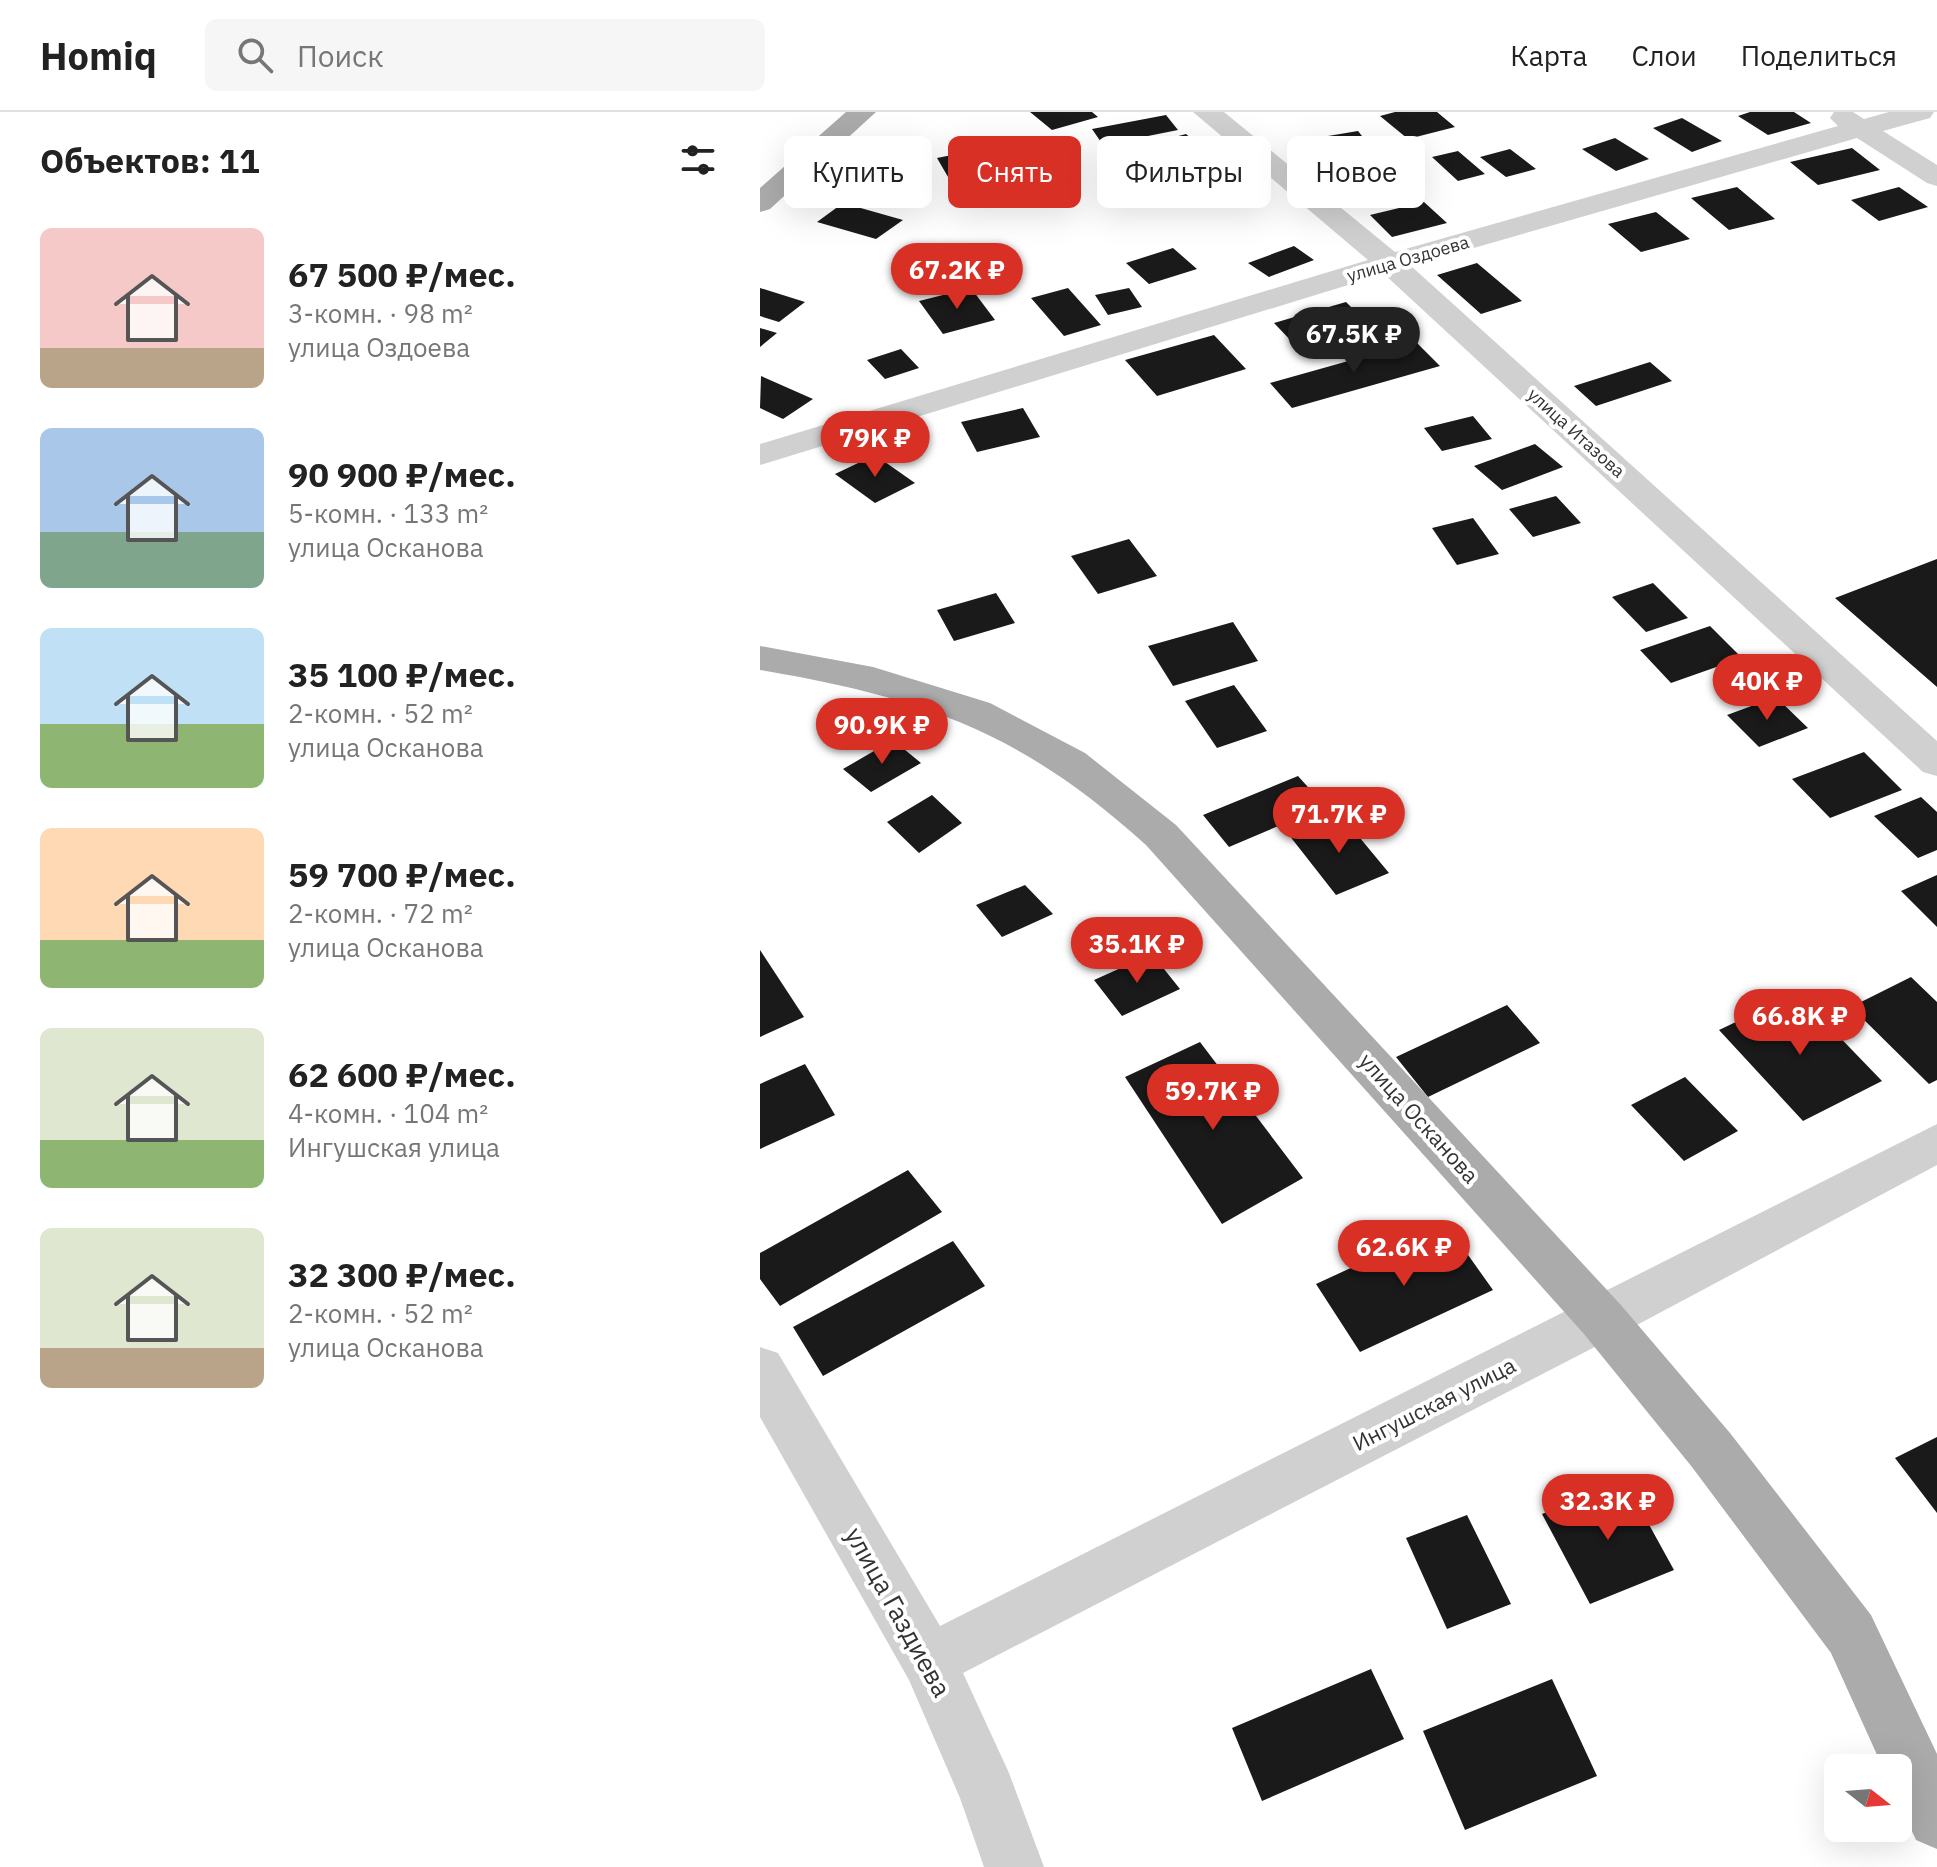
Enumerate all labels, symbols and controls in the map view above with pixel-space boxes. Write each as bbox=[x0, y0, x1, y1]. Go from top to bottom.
search box bbox=[205, 19, 765, 91]
text: Homiq bbox=[40, 31, 157, 80]
icon: search bbox=[233, 33, 277, 77]
text: Поиск bbox=[297, 36, 384, 75]
text: Карта bbox=[1510, 37, 1587, 74]
text: Слои bbox=[1631, 37, 1697, 74]
text: Поделиться bbox=[1741, 37, 1897, 74]
chip: Купить bbox=[784, 136, 932, 208]
chip: Снять bbox=[948, 136, 1081, 208]
chip: Фильтры bbox=[1097, 136, 1271, 208]
chip: Новое bbox=[1287, 136, 1425, 208]
text: Объектов: 11 bbox=[40, 138, 260, 182]
icon: filters bbox=[676, 138, 720, 182]
street label: улица Оздоева bbox=[1344, 230, 1472, 287]
pin: 67.2K ₽ bbox=[883, 243, 1031, 311]
text: 67 500 ₽/мес. bbox=[288, 252, 516, 296]
text: 67.2K ₽ bbox=[909, 252, 1005, 286]
icon: home bbox=[104, 260, 200, 356]
text: 3-комн. · 98 m² bbox=[288, 296, 473, 330]
pin: 67.5K ₽ bbox=[1280, 307, 1428, 375]
text: 67.5K ₽ bbox=[1306, 316, 1402, 350]
text: улица Оздоева bbox=[288, 330, 470, 364]
street label: улица Итазова bbox=[1523, 383, 1630, 483]
pin: 79K ₽ bbox=[819, 411, 931, 479]
text: 79K ₽ bbox=[839, 420, 911, 454]
text: 90 900 ₽/мес. bbox=[288, 452, 516, 496]
icon: home bbox=[104, 460, 200, 556]
text: 5-комн. · 133 m² bbox=[288, 496, 488, 530]
text: улица Осканова bbox=[288, 530, 484, 564]
text: 35 100 ₽/мес. bbox=[288, 652, 516, 696]
pin: 40K ₽ bbox=[1711, 654, 1823, 722]
icon: home bbox=[104, 660, 200, 756]
text: 40K ₽ bbox=[1731, 663, 1803, 697]
text: 2-комн. · 52 m² bbox=[288, 696, 473, 730]
pin: 90.9K ₽ bbox=[808, 698, 956, 766]
text: 90.9K ₽ bbox=[834, 707, 930, 741]
text: улица Осканова bbox=[288, 730, 484, 764]
pin: 71.7K ₽ bbox=[1265, 787, 1413, 855]
text: 71.7K ₽ bbox=[1291, 796, 1387, 830]
text: 59 700 ₽/мес. bbox=[288, 852, 516, 896]
icon: home bbox=[104, 860, 200, 956]
text: 2-комн. · 72 m² bbox=[288, 896, 473, 930]
pin: 35.1K ₽ bbox=[1063, 917, 1211, 985]
text: 35.1K ₽ bbox=[1089, 926, 1185, 960]
text: улица Осканова bbox=[288, 930, 484, 964]
pin: 66.8K ₽ bbox=[1726, 989, 1874, 1057]
text: 66.8K ₽ bbox=[1752, 998, 1848, 1032]
street label: улица Осканова bbox=[1353, 1046, 1486, 1189]
text: 62 600 ₽/мес. bbox=[288, 1052, 516, 1096]
icon: home bbox=[104, 1060, 200, 1156]
pin: 59.7K ₽ bbox=[1139, 1064, 1287, 1132]
text: 59.7K ₽ bbox=[1165, 1073, 1261, 1107]
text: 4-комн. · 104 m² bbox=[288, 1096, 488, 1130]
text: Ингушская улица bbox=[288, 1130, 500, 1164]
pin: 62.6K ₽ bbox=[1330, 1220, 1478, 1288]
text: 62.6K ₽ bbox=[1356, 1229, 1452, 1263]
text: 32 300 ₽/мес. bbox=[288, 1252, 516, 1296]
icon: home bbox=[104, 1260, 200, 1356]
text: 2-комн. · 52 m² bbox=[288, 1296, 473, 1330]
text: улица Осканова bbox=[288, 1330, 484, 1364]
street label: Ингушская улица bbox=[1347, 1350, 1520, 1457]
pin: 32.3K ₽ bbox=[1534, 1474, 1682, 1542]
text: 32.3K ₽ bbox=[1560, 1483, 1656, 1517]
street label: улица Газдиева bbox=[838, 1521, 960, 1703]
north arrow bbox=[1824, 1754, 1912, 1842]
map controls bbox=[1824, 1754, 1912, 1842]

